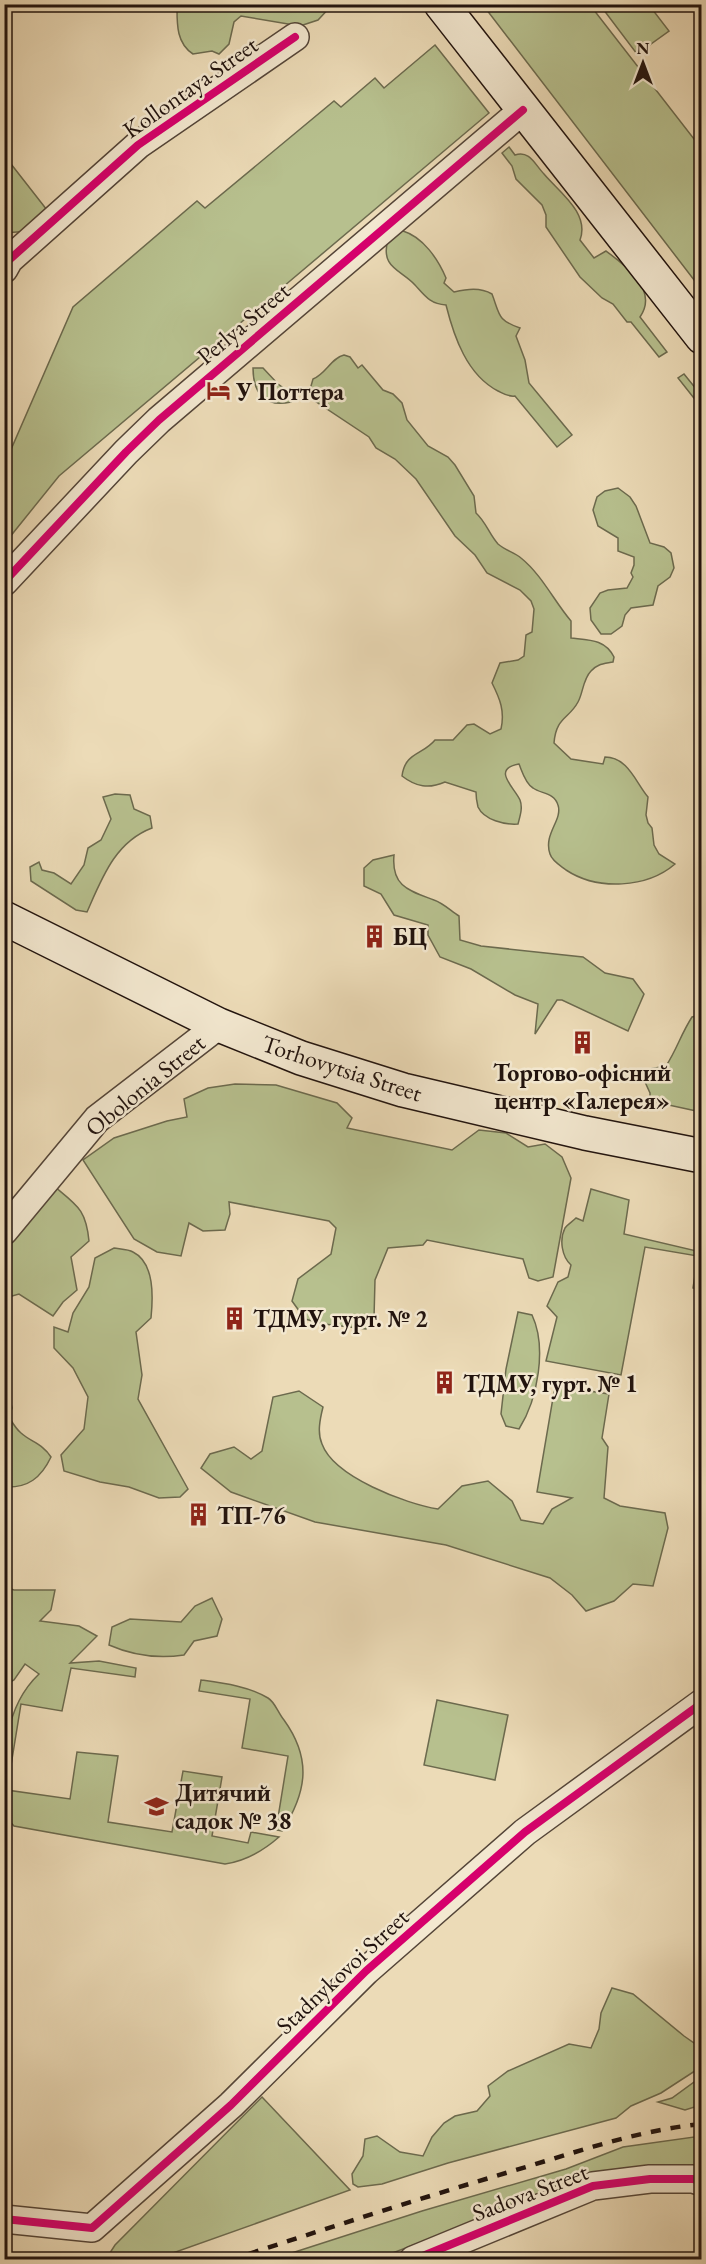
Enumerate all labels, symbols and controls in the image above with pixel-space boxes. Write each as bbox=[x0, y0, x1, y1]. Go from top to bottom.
street label: Kollontaya Street bbox=[116, 29, 264, 145]
north arrow bbox=[613, 33, 673, 93]
text: N bbox=[637, 38, 650, 59]
street label: Perlya Street bbox=[190, 275, 296, 371]
place label: У Поттера bbox=[235, 376, 345, 407]
hotel icon: У Поттера bbox=[205, 378, 231, 404]
place label: БЦ bbox=[393, 921, 427, 952]
building icon: БЦ bbox=[362, 923, 388, 949]
street label: Obolonia Street bbox=[79, 1027, 212, 1143]
street label: Torhovytsia Street bbox=[258, 1028, 426, 1109]
building icon: Торгово-офісний центр «Галерея» bbox=[569, 1029, 595, 1055]
place label: Торгово-офісний центр «Галерея» bbox=[493, 1057, 671, 1116]
place label: ТДМУ, гурт. № 2 bbox=[253, 1303, 428, 1335]
building icon: ТДМУ, гурт. № 2 bbox=[222, 1305, 248, 1331]
place label: ТДМУ, гурт. № 1 bbox=[463, 1368, 638, 1400]
building icon: ТДМУ, гурт. № 1 bbox=[432, 1370, 458, 1396]
place label: ТП-76 bbox=[217, 1500, 286, 1531]
building icon: ТП-76 bbox=[186, 1502, 212, 1528]
place label: Дитячий садок № 38 bbox=[175, 1777, 291, 1836]
school or university icon: Дитячий садок № 38 bbox=[144, 1793, 170, 1819]
street label: Stadnykovoi Street bbox=[269, 1901, 415, 2041]
street label: Sadova Street bbox=[468, 2156, 593, 2228]

